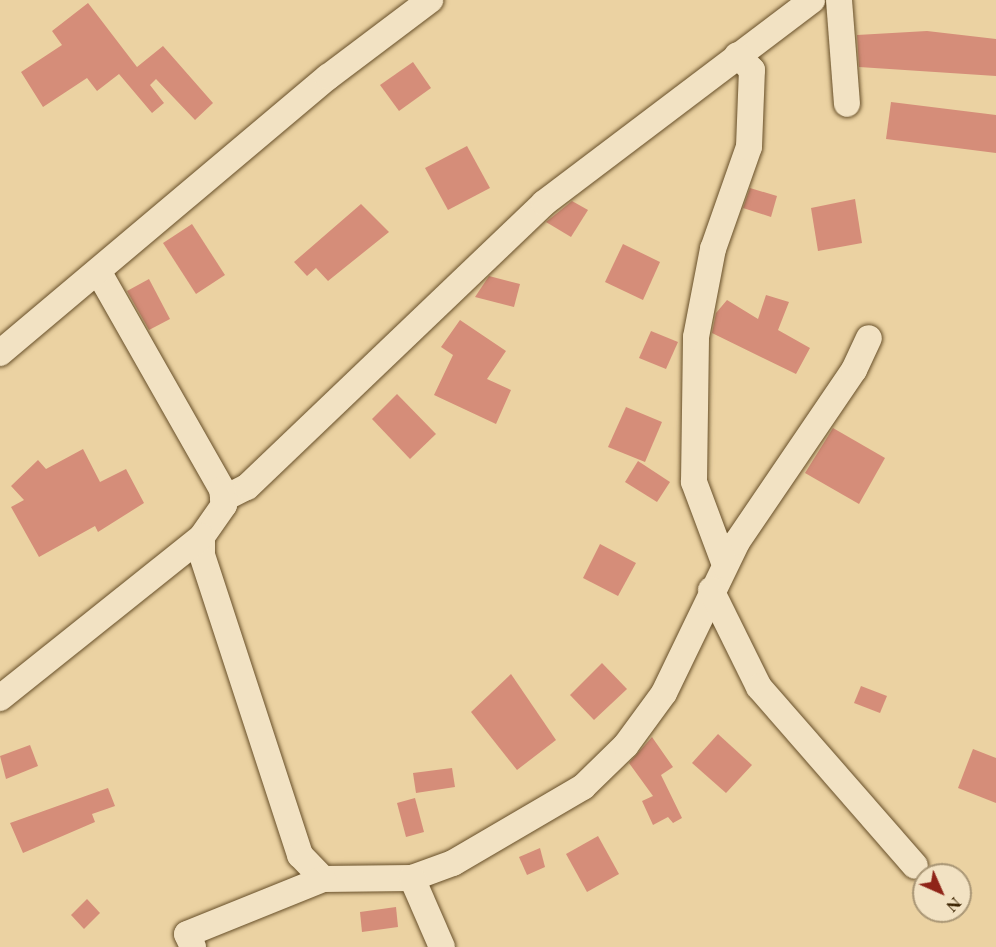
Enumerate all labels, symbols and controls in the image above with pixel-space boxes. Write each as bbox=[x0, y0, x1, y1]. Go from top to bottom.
north arrow bbox=[912, 863, 972, 923]
text: N bbox=[942, 893, 966, 917]

